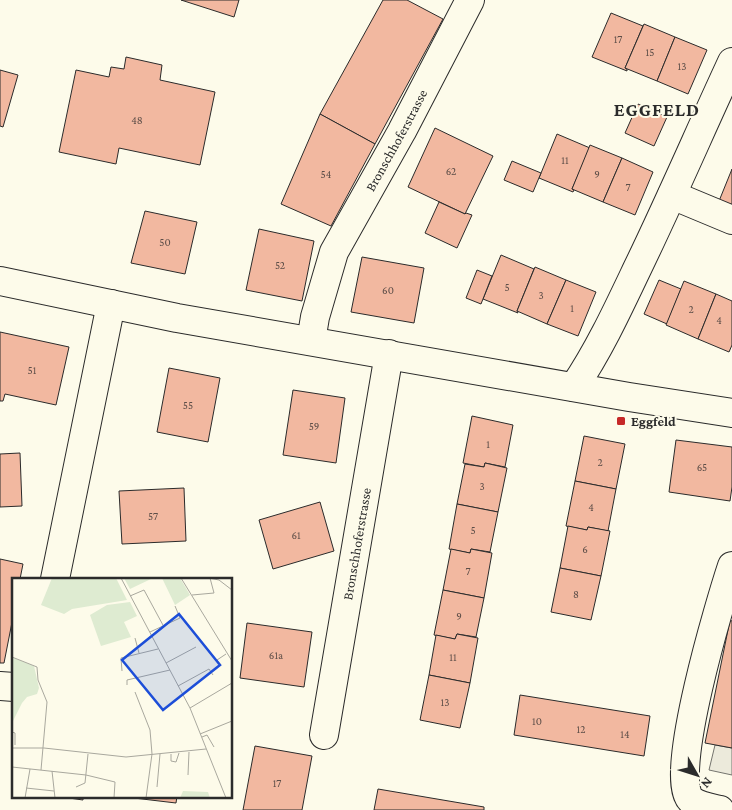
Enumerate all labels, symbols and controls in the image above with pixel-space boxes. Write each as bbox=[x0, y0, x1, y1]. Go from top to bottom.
house number: 17 bbox=[614, 33, 622, 45]
house number: 15 bbox=[646, 46, 654, 58]
house number: 13 bbox=[678, 60, 686, 72]
street label: Bronschhoferstrasse bbox=[362, 86, 430, 194]
district label: EGGFELD bbox=[614, 99, 700, 120]
house number: 48 bbox=[131, 114, 143, 126]
house number: 11 bbox=[561, 154, 569, 166]
house number: 62 bbox=[446, 165, 456, 177]
house number: 54 bbox=[321, 168, 332, 180]
house number: 9 bbox=[594, 168, 600, 180]
house number: 7 bbox=[625, 181, 631, 193]
house number: 50 bbox=[159, 236, 171, 248]
house number: 52 bbox=[275, 259, 285, 271]
house number: 5 bbox=[504, 281, 510, 293]
house number: 60 bbox=[382, 284, 394, 296]
house number: 3 bbox=[538, 289, 544, 301]
house number: 1 bbox=[570, 302, 574, 314]
house number: 2 bbox=[688, 303, 694, 315]
house number: 4 bbox=[716, 314, 722, 326]
house number: 51 bbox=[28, 364, 37, 376]
house number: 55 bbox=[183, 399, 193, 411]
place label: Eggfeld bbox=[631, 413, 676, 429]
marker: Eggfeld bbox=[615, 415, 627, 427]
house number: 59 bbox=[309, 420, 319, 432]
house number: 1 bbox=[486, 438, 490, 450]
house number: 2 bbox=[597, 456, 603, 468]
house number: 65 bbox=[697, 461, 707, 473]
house number: 3 bbox=[479, 480, 485, 492]
street label: Bronschhoferstrasse bbox=[339, 486, 374, 601]
house number: 4 bbox=[588, 501, 594, 513]
house number: 57 bbox=[148, 510, 158, 522]
house number: 5 bbox=[470, 524, 476, 536]
house number: 61 bbox=[291, 529, 301, 541]
house number: 6 bbox=[582, 543, 588, 555]
house number: 7 bbox=[465, 565, 471, 577]
inset map bbox=[12, 578, 232, 798]
house number: 8 bbox=[573, 588, 579, 600]
house number: 9 bbox=[456, 610, 462, 622]
house number: 61a bbox=[269, 649, 283, 661]
house number: 11 bbox=[449, 651, 457, 663]
house number: 13 bbox=[441, 696, 449, 708]
house number: 10 bbox=[532, 715, 542, 727]
house number: 12 bbox=[577, 723, 585, 735]
house number: 14 bbox=[620, 728, 630, 740]
north arrow bbox=[672, 750, 722, 800]
text: N bbox=[698, 774, 716, 792]
house number: 17 bbox=[273, 777, 281, 789]

